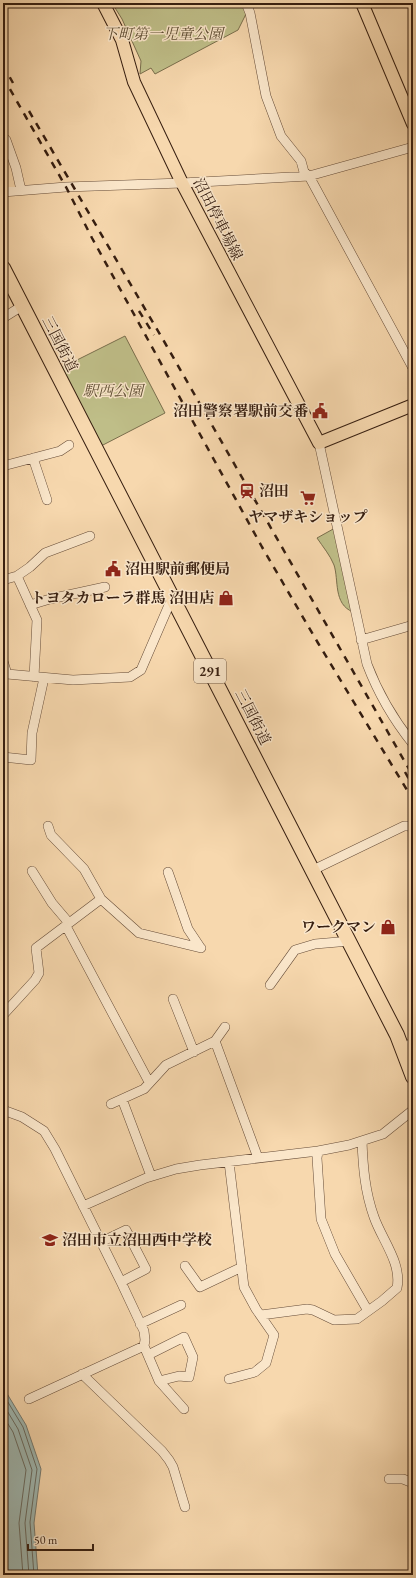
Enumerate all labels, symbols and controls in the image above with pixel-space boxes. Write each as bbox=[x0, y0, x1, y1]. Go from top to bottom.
park label: 下町第一児童公園 bbox=[103, 24, 226, 43]
street label: 沼田停車場線 bbox=[190, 174, 247, 263]
street label: 三国街道 bbox=[38, 313, 83, 375]
park label: 駅西公園 bbox=[83, 381, 146, 400]
place label: 沼田警察署駅前交番 bbox=[173, 401, 309, 420]
public building icon: 沼田警察署駅前交番 bbox=[311, 402, 329, 420]
place label: 沼田 bbox=[259, 481, 289, 500]
station icon: 沼田 bbox=[238, 482, 256, 500]
supermarket icon: ヤマザキショップ bbox=[299, 489, 317, 507]
place label: ヤマザキショップ bbox=[248, 507, 368, 526]
place label: 沼田駅前郵便局 bbox=[125, 559, 230, 578]
public building icon: 沼田駅前郵便局 bbox=[104, 560, 122, 578]
place label: トヨタカローラ群馬 沼田店 bbox=[30, 588, 214, 607]
shop icon: トヨタカローラ群馬 沼田店 bbox=[217, 589, 235, 607]
road number: 291 bbox=[194, 659, 226, 683]
street label: 三国街道 bbox=[231, 686, 276, 748]
place label: ワークマン bbox=[301, 917, 376, 936]
shop icon: ワークマン bbox=[379, 918, 397, 936]
place label: 沼田市立沼田西中学校 bbox=[62, 1230, 212, 1249]
school or university icon: 沼田市立沼田西中学校 bbox=[41, 1231, 59, 1249]
scale bar bbox=[28, 1526, 93, 1552]
text: 50 m bbox=[34, 1532, 58, 1548]

